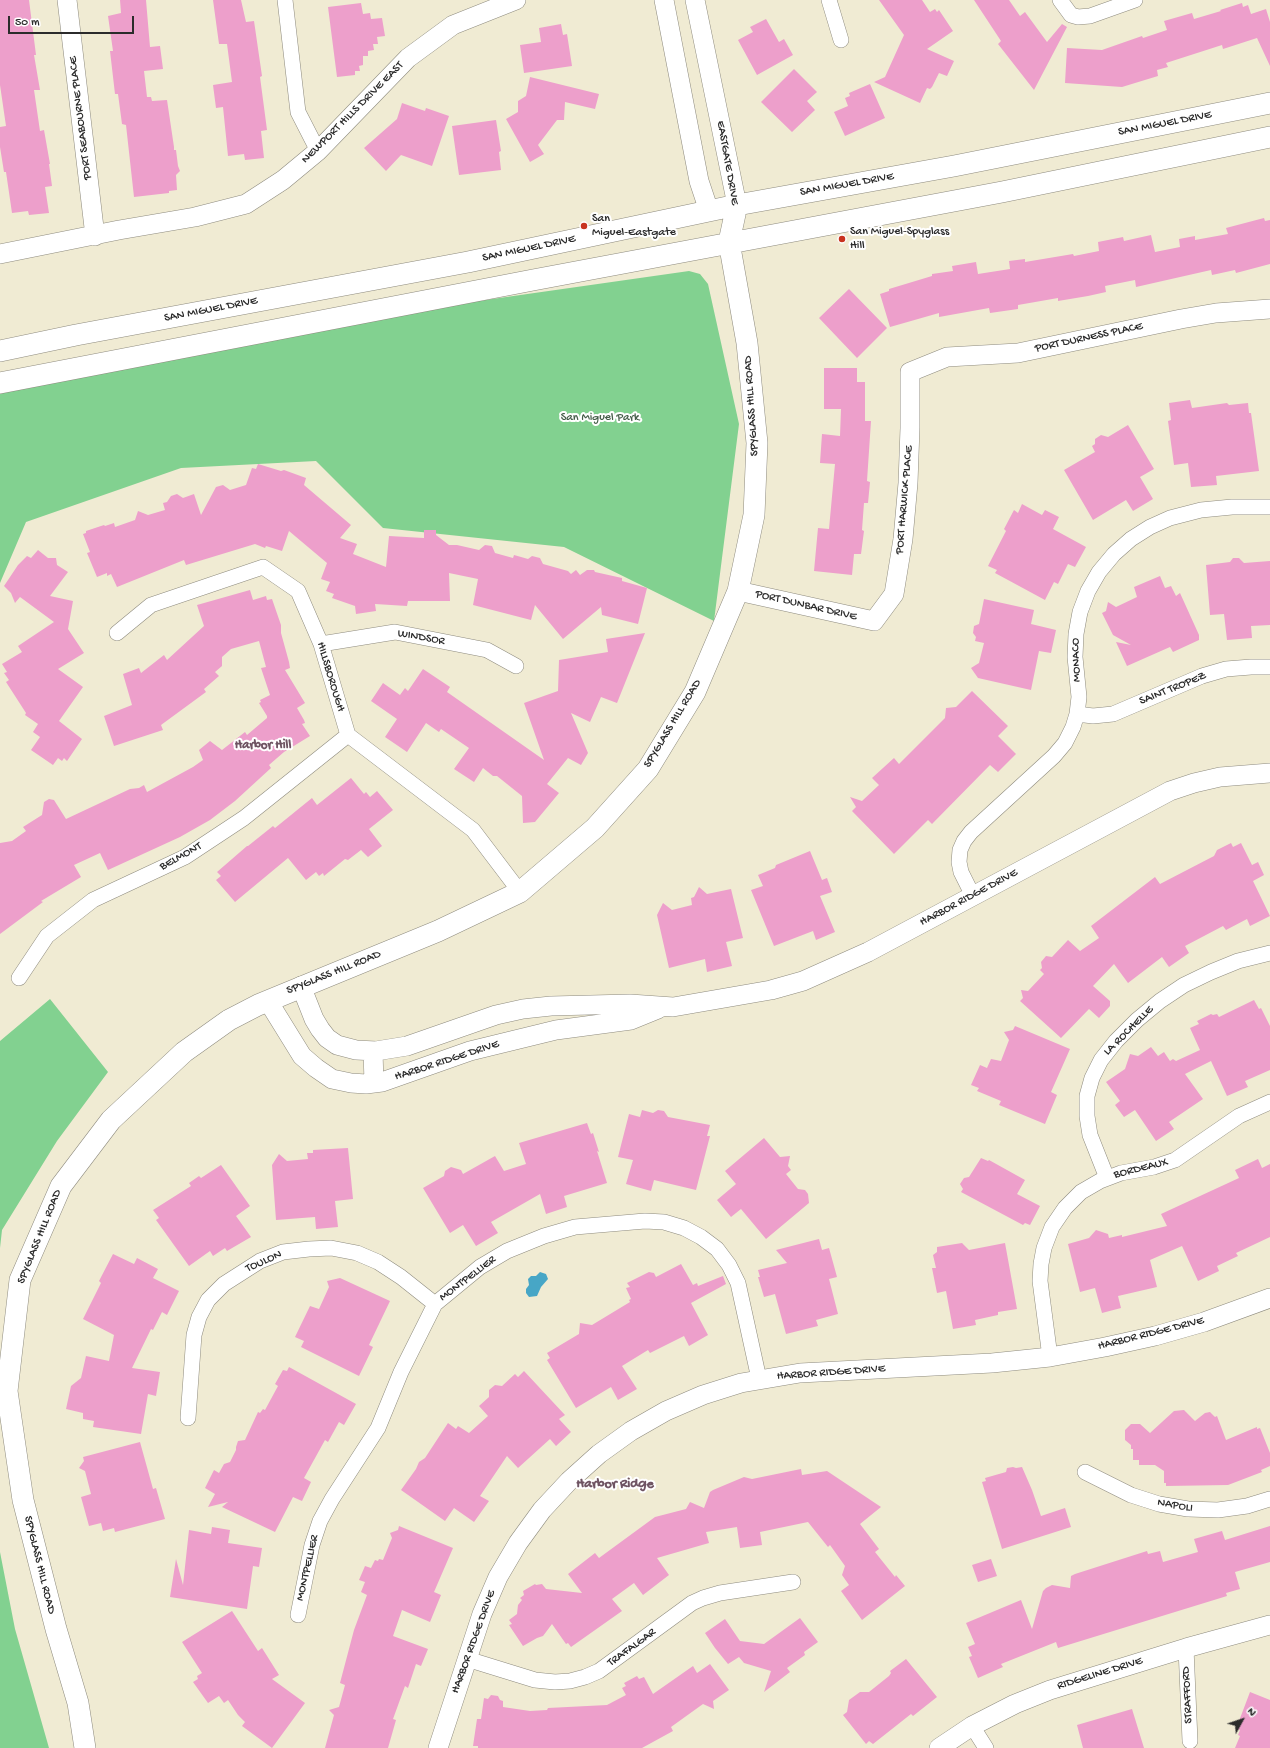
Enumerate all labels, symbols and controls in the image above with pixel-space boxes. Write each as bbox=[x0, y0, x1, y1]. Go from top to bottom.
scale bar bbox=[10, 8, 136, 34]
text: 50 m bbox=[15, 16, 40, 30]
street label: PORT SEABOURNE PLACE bbox=[66, 55, 96, 181]
street label: NEWPORT HILLS DRIVE EAST bbox=[299, 59, 407, 167]
street label: SAN MIGUEL DRIVE bbox=[1117, 108, 1213, 140]
street label: EASTGATE DRIVE bbox=[712, 120, 742, 206]
street label: SAN MIGUEL DRIVE bbox=[799, 170, 895, 200]
place label: San Miguel-Eastgate bbox=[592, 212, 676, 240]
marker: San Miguel-Eastgate bbox=[579, 221, 589, 231]
place label: San Miguel-Spyglass Hill bbox=[850, 225, 949, 253]
street label: SAN MIGUEL DRIVE bbox=[481, 232, 577, 266]
marker: San Miguel-Spyglass Hill bbox=[837, 234, 847, 244]
street label: SAN MIGUEL DRIVE bbox=[163, 294, 259, 326]
street label: PORT DURNESS PLACE bbox=[1034, 320, 1144, 356]
street label: SPYGLASS HILL ROAD bbox=[741, 355, 763, 457]
park label: San Miguel Park bbox=[561, 411, 639, 425]
street label: PORT HARWICK PLACE bbox=[893, 445, 917, 555]
street label: PORT DUNBAR DRIVE bbox=[754, 587, 858, 625]
street label: WINDSOR bbox=[396, 627, 446, 649]
street label: MONACO bbox=[1069, 638, 1085, 682]
street label: HILLSBOROUGH bbox=[313, 640, 347, 714]
street label: SAINT TROPEZ bbox=[1137, 669, 1209, 709]
street label: SPYGLASS HILL ROAD bbox=[641, 677, 705, 771]
district label: Harbor Hill bbox=[235, 738, 291, 754]
street label: BELMONT bbox=[157, 840, 205, 874]
street label: HARBOR RIDGE DRIVE bbox=[918, 866, 1020, 930]
street label: SPYGLASS HILL ROAD bbox=[285, 947, 383, 999]
street label: LA ROCHELLE bbox=[1101, 1003, 1157, 1059]
street label: HARBOR RIDGE DRIVE bbox=[393, 1037, 501, 1085]
street label: BORDEAUX bbox=[1112, 1155, 1170, 1183]
street label: SPYGLASS HILL ROAD bbox=[14, 1188, 66, 1286]
street label: TOULON bbox=[244, 1248, 284, 1276]
street label: MONTPELLIER bbox=[437, 1253, 499, 1305]
street label: HARBOR RIDGE DRIVE bbox=[1097, 1314, 1205, 1354]
street label: HARBOR RIDGE DRIVE bbox=[776, 1362, 886, 1384]
district label: Harbor Ridge bbox=[576, 1477, 654, 1493]
street label: NAPOLI bbox=[1156, 1496, 1194, 1516]
street label: SPYGLASS HILL ROAD bbox=[20, 1514, 58, 1616]
street label: MONTPELLIER bbox=[293, 1533, 323, 1603]
street label: HARBOR RIDGE DRIVE bbox=[449, 1588, 499, 1696]
street label: TRAFALGAR bbox=[605, 1626, 659, 1670]
street label: RIDGELINE DRIVE bbox=[1056, 1654, 1144, 1694]
street label: STRAFFORD bbox=[1179, 1666, 1197, 1724]
north arrow bbox=[1222, 1700, 1262, 1740]
text: N bbox=[1244, 1706, 1258, 1719]

